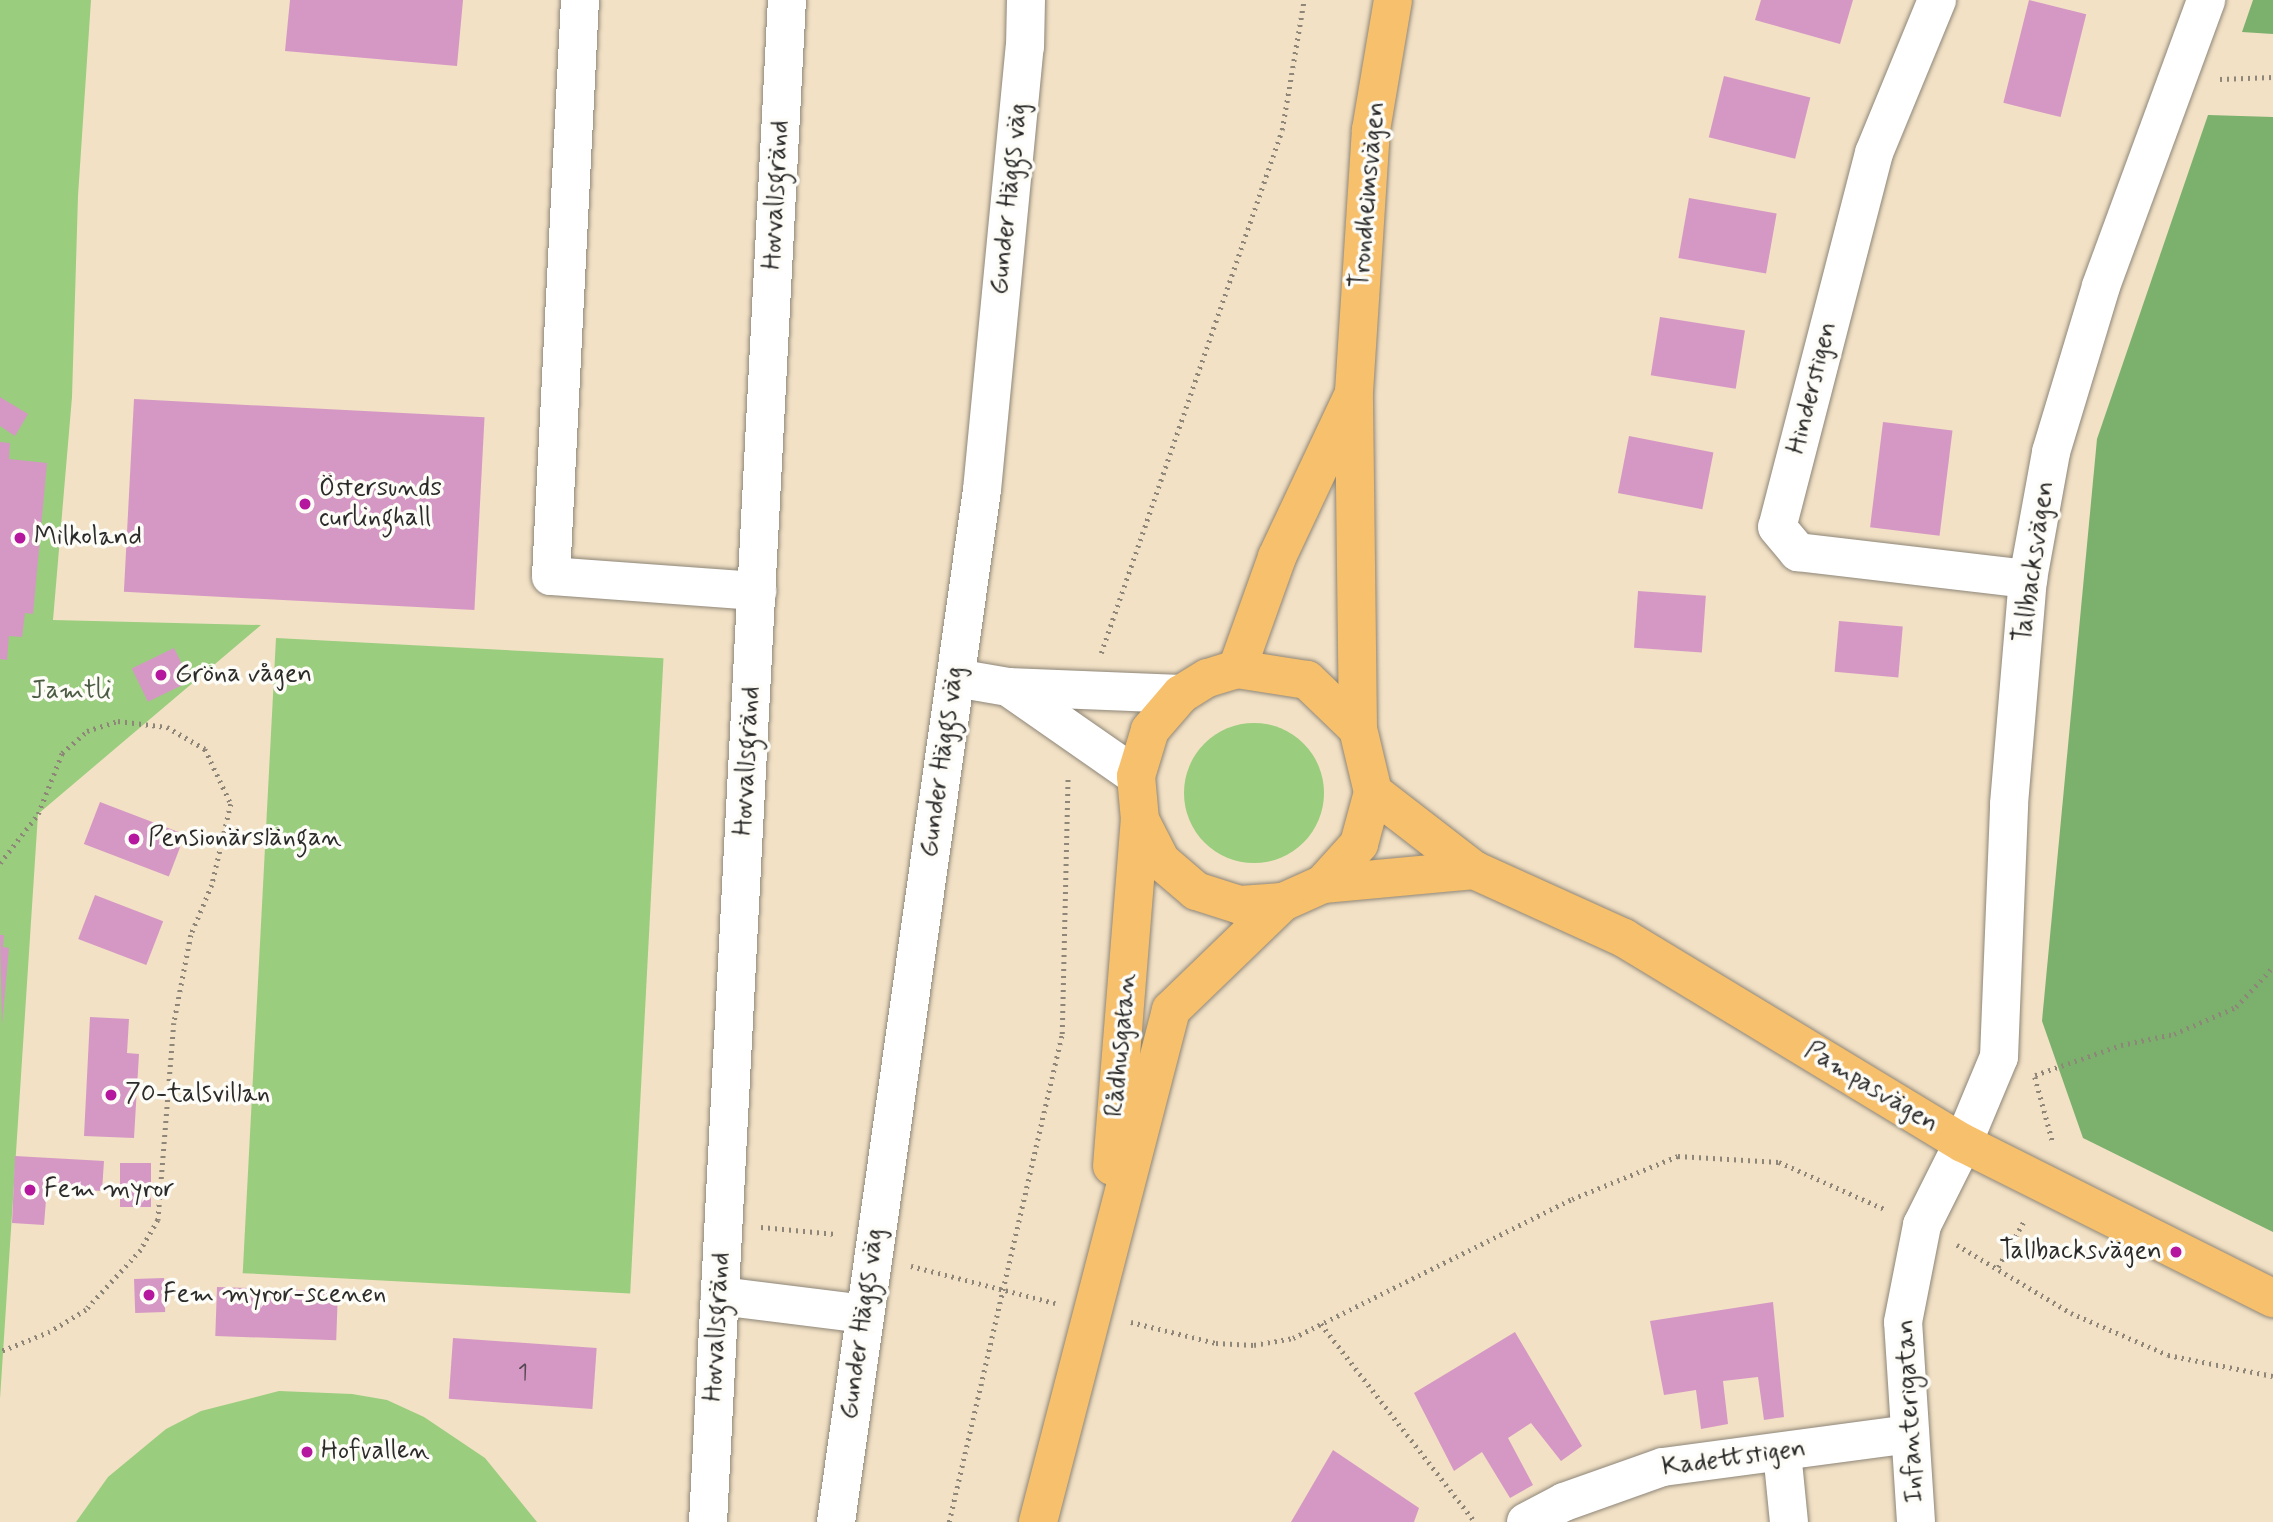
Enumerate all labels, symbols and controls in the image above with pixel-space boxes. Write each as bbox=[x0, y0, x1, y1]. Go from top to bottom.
street label: Gunder Häggs väg bbox=[984, 100, 1036, 298]
street label: Trondheimsvägen bbox=[1345, 100, 1393, 290]
street label: Hovvallsgränd bbox=[758, 120, 796, 270]
street label: Hinderstigen bbox=[1782, 319, 1844, 457]
place label: Östersunds curlinghall bbox=[319, 473, 442, 534]
street label: Tallbacksvägen bbox=[2008, 479, 2062, 645]
marker: Östersunds curlinghall bbox=[297, 496, 313, 512]
place label: Milkoland bbox=[34, 522, 142, 554]
marker: Milkoland bbox=[12, 530, 28, 546]
place label: Gröna vågen bbox=[175, 659, 312, 691]
street label: Gunder Häggs väg bbox=[914, 663, 972, 861]
marker: Gröna vågen bbox=[153, 667, 169, 683]
park label: Jamtli bbox=[31, 676, 111, 708]
street label: Hovvallsgränd bbox=[729, 686, 767, 836]
place label: Pensionärslängan bbox=[148, 823, 342, 855]
marker: Pensionärslängan bbox=[126, 831, 142, 847]
street label: Rådhusgatan bbox=[1100, 972, 1144, 1118]
street label: Pampasvägen bbox=[1798, 1036, 1944, 1140]
place label: 70-talsvillan bbox=[125, 1079, 270, 1111]
marker: 70-talsvillan bbox=[103, 1087, 119, 1103]
place label: Fem myror bbox=[44, 1174, 168, 1206]
marker: Fem myror bbox=[22, 1182, 38, 1198]
street label: Gunder Häggs väg bbox=[834, 1225, 892, 1423]
place label: Tallbacksvägen bbox=[1999, 1236, 2162, 1268]
marker: Tallbacksvägen bbox=[2168, 1244, 2184, 1260]
street label: Hovvallsgränd bbox=[699, 1252, 737, 1402]
place label: Fem myror-scenen bbox=[163, 1279, 380, 1311]
marker: Fem myror-scenen bbox=[141, 1287, 157, 1303]
street label: Infanterigatan bbox=[1891, 1318, 1931, 1504]
house number: 1 bbox=[518, 1359, 528, 1387]
street label: Kadettstigen bbox=[1660, 1433, 1808, 1485]
place label: Hofvallen bbox=[321, 1436, 430, 1468]
marker: Hofvallen bbox=[299, 1444, 315, 1460]

